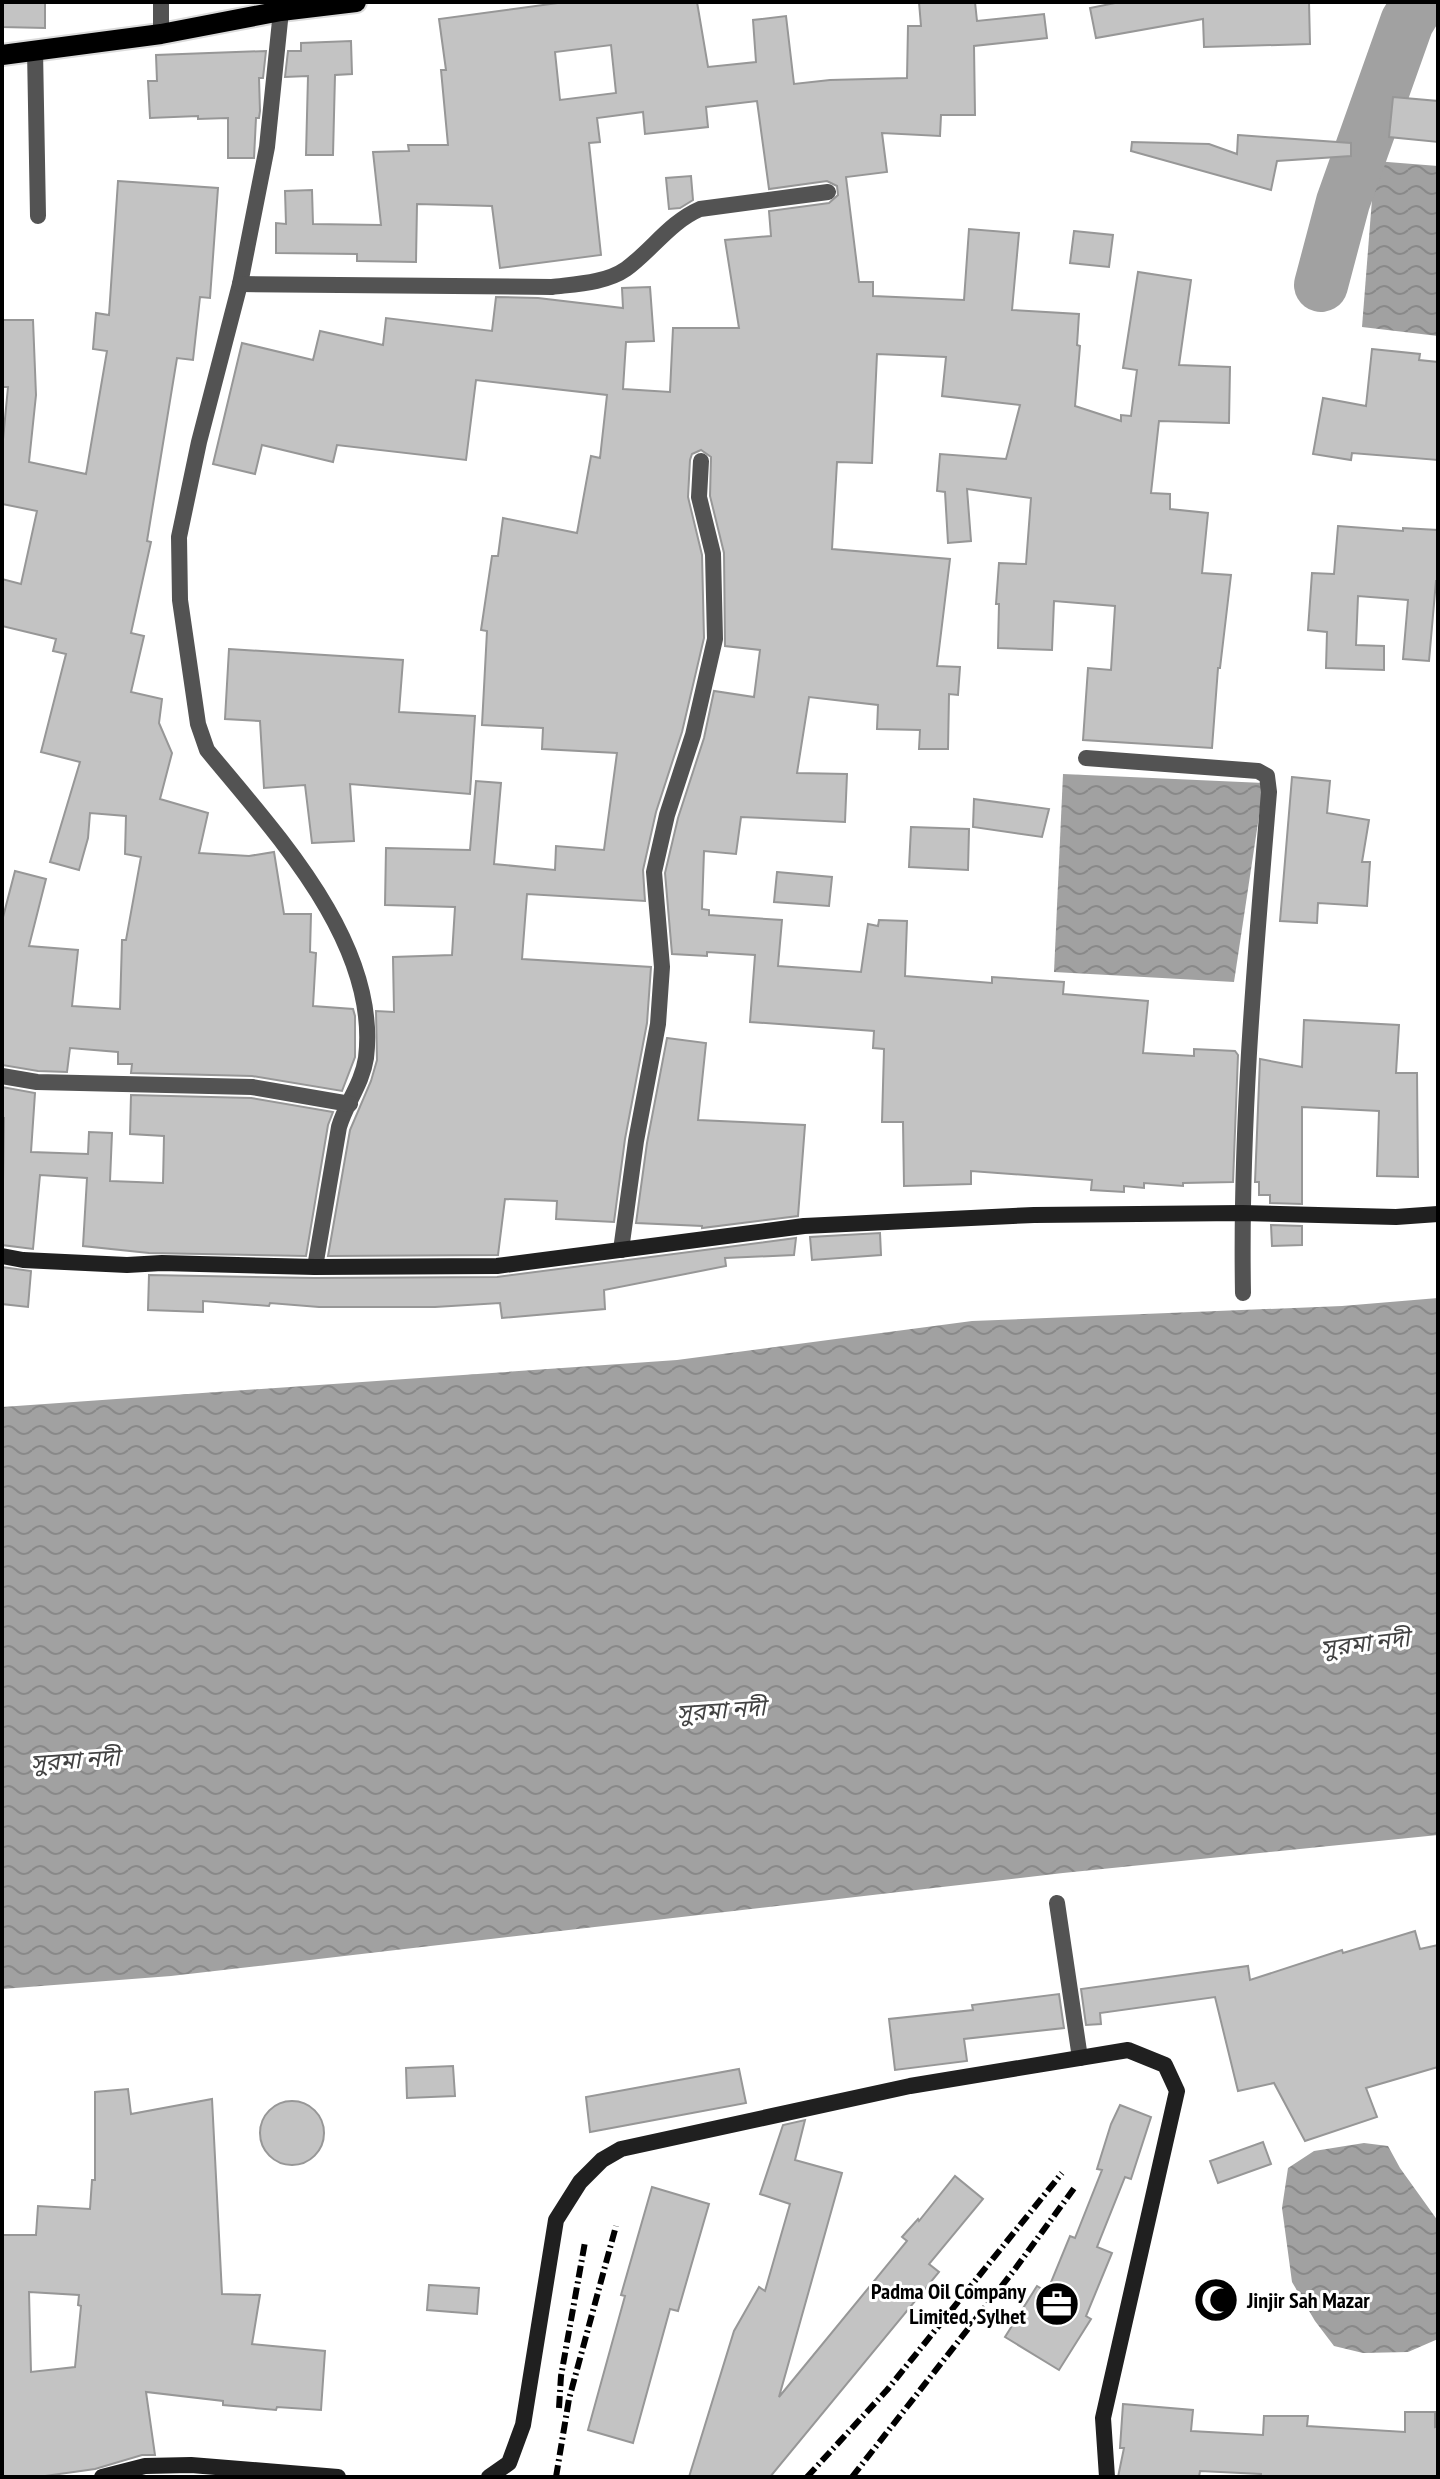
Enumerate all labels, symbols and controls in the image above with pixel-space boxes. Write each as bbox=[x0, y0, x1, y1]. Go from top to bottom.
water label: সুরমা নদী bbox=[1319, 1622, 1416, 1664]
water label: সুরমা নদী bbox=[675, 1691, 771, 1729]
water label: সুরমা নদী bbox=[29, 1741, 125, 1779]
mosque icon: Jinjir Sah Mazar bbox=[1192, 2276, 1240, 2324]
place label: Padma Oil Company Limited, Sylhet bbox=[871, 2277, 1027, 2330]
office icon: Padma Oil Company Limited, Sylhet bbox=[1033, 2280, 1081, 2328]
place label: Jinjir Sah Mazar bbox=[1246, 2286, 1370, 2314]

